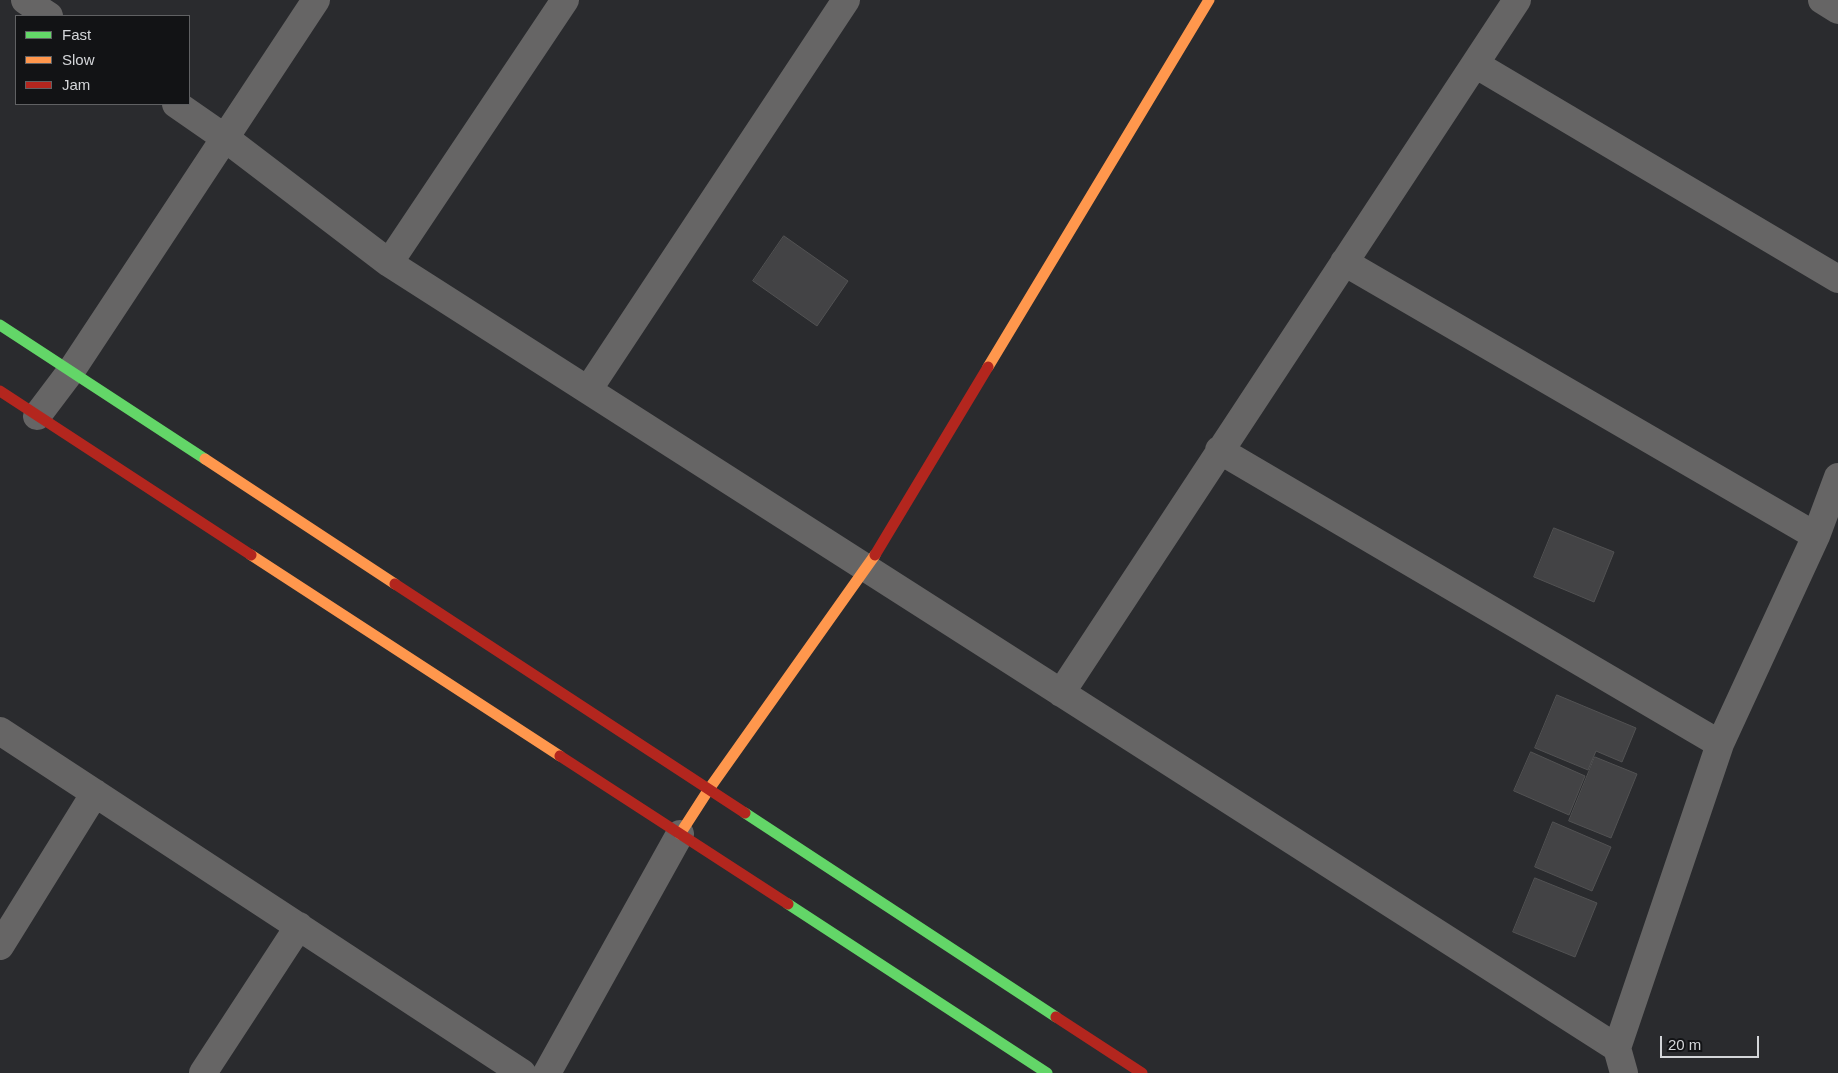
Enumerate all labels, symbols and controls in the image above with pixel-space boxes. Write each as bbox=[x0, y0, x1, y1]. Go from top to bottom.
legend bbox=[15, 15, 190, 105]
text: Fast bbox=[62, 26, 91, 43]
text: Slow bbox=[62, 51, 95, 68]
text: Jam bbox=[62, 76, 90, 93]
scale bar bbox=[1663, 1026, 1762, 1058]
text: 20 m bbox=[1668, 1036, 1701, 1053]

